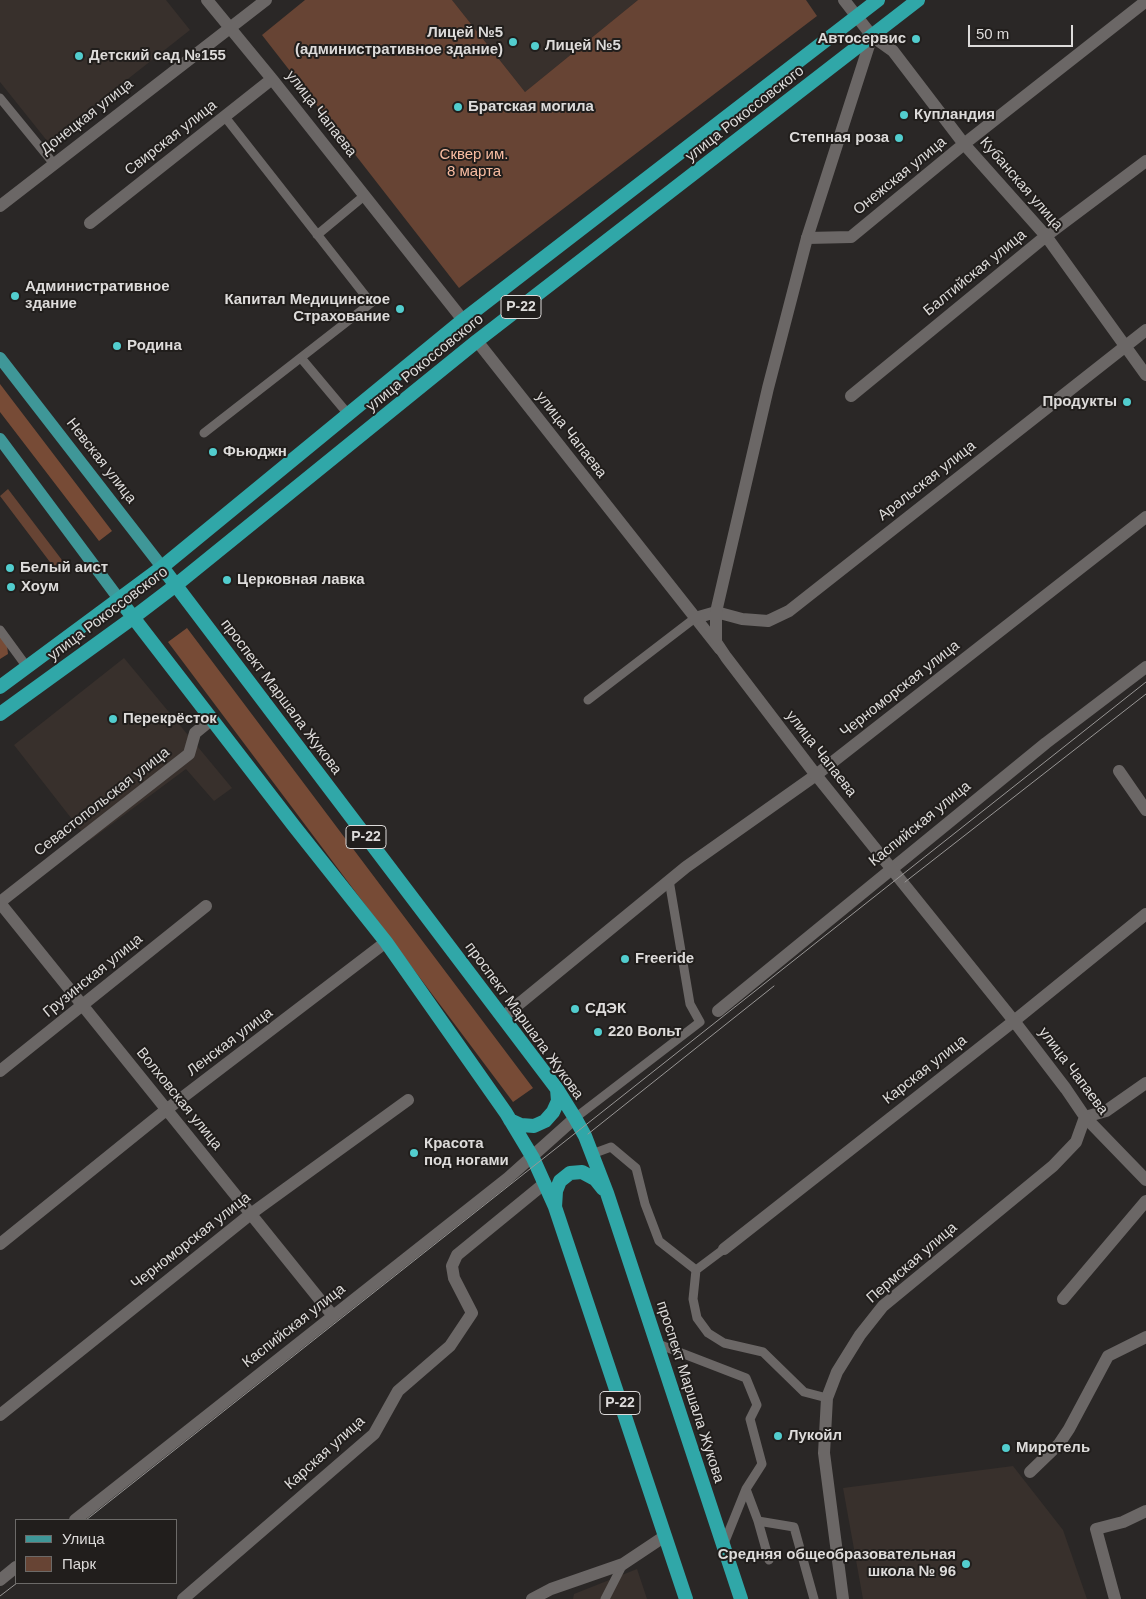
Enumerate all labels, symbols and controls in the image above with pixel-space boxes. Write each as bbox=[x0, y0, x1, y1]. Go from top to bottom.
scale bar bbox=[971, 15, 1076, 47]
place label: Лицей №5 (административное здание) bbox=[295, 24, 503, 59]
text: 50 m bbox=[976, 25, 1009, 42]
place label: Автосервис bbox=[817, 30, 906, 48]
marker: Автосервис bbox=[910, 33, 922, 45]
marker: Лицей №5 (административное здание) bbox=[507, 36, 519, 48]
place label: Лицей №5 bbox=[545, 37, 621, 55]
marker: Лицей №5 bbox=[529, 40, 541, 52]
place label: Детский сад №155 bbox=[89, 47, 226, 65]
marker: Детский сад №155 bbox=[73, 50, 85, 62]
street label: улица Рокоссовского bbox=[682, 62, 808, 166]
street label: улица Чапаева bbox=[282, 67, 360, 161]
street label: Донецкая улица bbox=[37, 75, 137, 159]
street label: Свирская улица bbox=[121, 96, 221, 180]
place label: Братская могила bbox=[468, 98, 594, 116]
marker: Братская могила bbox=[452, 101, 464, 113]
place label: Купландия bbox=[914, 106, 995, 124]
marker: Купландия bbox=[898, 109, 910, 121]
place label: Степная роза bbox=[789, 129, 889, 147]
marker: Степная роза bbox=[893, 132, 905, 144]
street label: Онежская улица bbox=[850, 133, 950, 219]
street label: Кубанская улица bbox=[976, 134, 1066, 234]
park label: Сквер им. 8 марта bbox=[440, 146, 508, 181]
street label: Балтийская улица bbox=[920, 226, 1030, 320]
place label: Административное здание bbox=[25, 278, 169, 313]
marker: Административное здание bbox=[9, 290, 21, 302]
place label: Капитал Медицинское Страхование bbox=[224, 291, 390, 326]
road number: Р-22 bbox=[501, 296, 541, 318]
marker: Капитал Медицинское Страхование bbox=[394, 303, 406, 315]
street label: улица Рокоссовского bbox=[363, 310, 487, 416]
place label: Родина bbox=[127, 337, 182, 355]
marker: Родина bbox=[111, 340, 123, 352]
street label: улица Чапаева bbox=[532, 388, 610, 482]
place label: Продукты bbox=[1042, 393, 1117, 411]
marker: Продукты bbox=[1121, 396, 1133, 408]
street label: Невская улица bbox=[62, 415, 140, 507]
street label: Аральская улица bbox=[874, 437, 980, 525]
place label: Фьюджн bbox=[223, 443, 287, 461]
marker: Фьюджн bbox=[207, 446, 219, 458]
place label: Белый аист bbox=[20, 559, 108, 577]
marker: Белый аист bbox=[4, 562, 16, 574]
street label: улица Рокоссовского bbox=[44, 563, 172, 665]
place label: Церковная лавка bbox=[237, 571, 365, 589]
marker: Церковная лавка bbox=[221, 574, 233, 586]
place label: Хоум bbox=[21, 578, 59, 596]
marker: Хоум bbox=[5, 581, 17, 593]
street label: проспект Маршала Жукова bbox=[217, 616, 345, 778]
street label: Черноморская улица bbox=[837, 637, 963, 741]
street label: улица Чапаева bbox=[782, 707, 860, 801]
place label: Перекрёсток bbox=[123, 710, 217, 728]
marker: Перекрёсток bbox=[107, 713, 119, 725]
street label: Севастопольская улица bbox=[31, 744, 173, 860]
street label: Каспийская улица bbox=[865, 777, 975, 871]
road number: Р-22 bbox=[346, 826, 386, 849]
street label: Грузинская улица bbox=[40, 930, 146, 1022]
street label: проспект Маршала Жукова bbox=[461, 939, 587, 1103]
place label: Freeride bbox=[635, 950, 694, 968]
marker: Freeride bbox=[619, 953, 631, 965]
place label: СДЭК bbox=[585, 1000, 626, 1018]
marker: СДЭК bbox=[569, 1003, 581, 1015]
street label: Ленская улица bbox=[184, 1004, 276, 1080]
place label: 220 Вольт bbox=[608, 1023, 682, 1041]
street label: улица Чапаева bbox=[1034, 1024, 1112, 1118]
marker: 220 Вольт bbox=[592, 1026, 604, 1038]
street label: Карская улица bbox=[879, 1032, 971, 1108]
street label: Волховская улица bbox=[132, 1044, 226, 1154]
place label: Красота под ногами bbox=[424, 1135, 509, 1170]
marker: Красота под ногами bbox=[408, 1147, 420, 1159]
street label: Черноморская улица bbox=[128, 1189, 254, 1293]
street label: Пермская улица bbox=[863, 1219, 961, 1307]
street label: Каспийская улица bbox=[239, 1280, 349, 1372]
street label: проспект Маршала Жукова bbox=[652, 1299, 728, 1485]
road number: Р-22 bbox=[600, 1392, 640, 1415]
street label: Карская улица bbox=[281, 1412, 369, 1494]
place label: Лукойл bbox=[788, 1427, 842, 1445]
marker: Лукойл bbox=[772, 1430, 784, 1442]
place label: Миротель bbox=[1016, 1439, 1090, 1457]
marker: Миротель bbox=[1000, 1442, 1012, 1454]
legend bbox=[15, 1519, 178, 1584]
text: Улица bbox=[62, 1530, 105, 1547]
place label: Средняя общеобразовательная школа № 96 bbox=[718, 1546, 956, 1581]
text: Парк bbox=[62, 1555, 96, 1572]
marker: Средняя общеобразовательная школа № 96 bbox=[960, 1558, 972, 1570]

